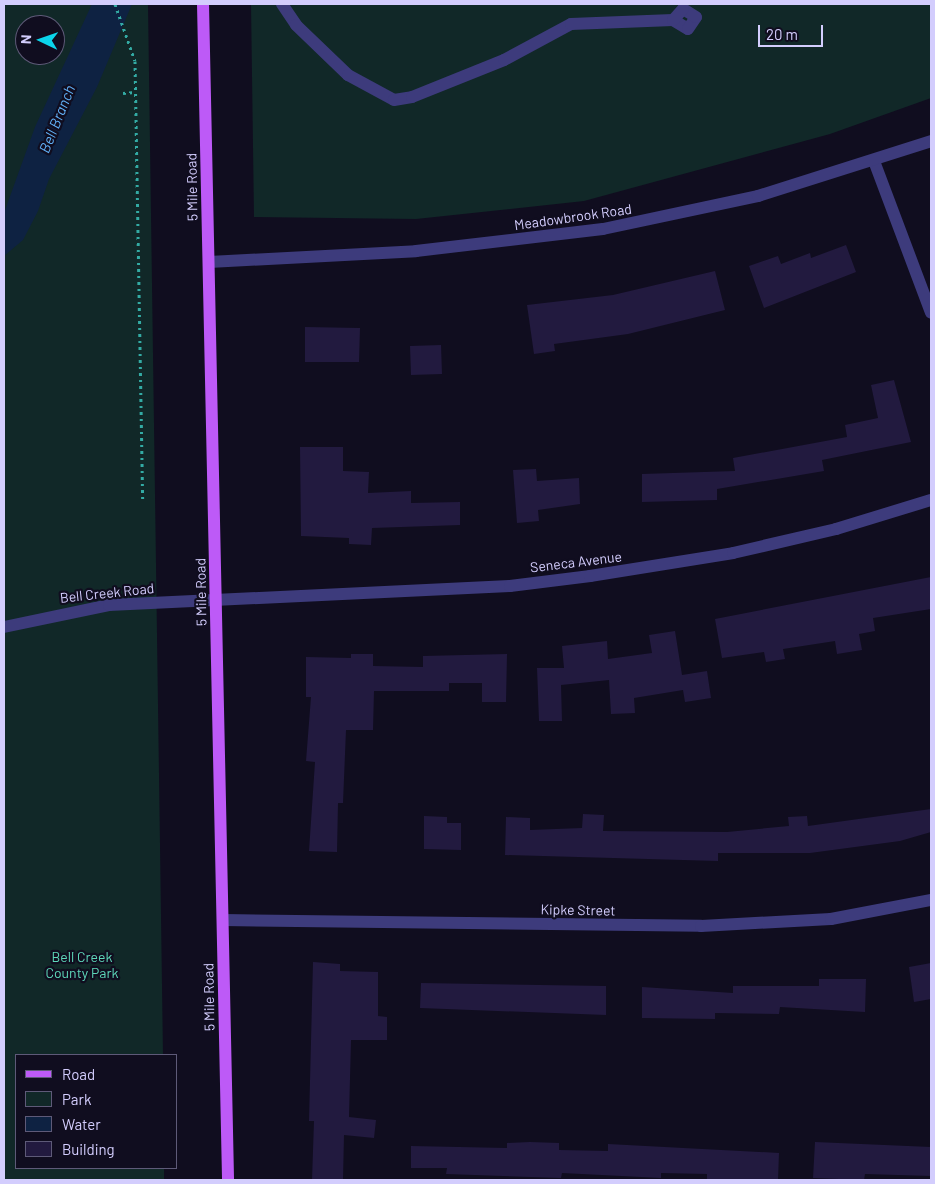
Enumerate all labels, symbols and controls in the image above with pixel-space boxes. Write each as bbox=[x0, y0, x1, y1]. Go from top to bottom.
north arrow bbox=[15, 15, 65, 65]
scale bar bbox=[760, 15, 825, 47]
text: 20 m bbox=[766, 25, 798, 43]
text: N bbox=[17, 34, 34, 44]
water label: Bell Branch bbox=[35, 82, 79, 156]
street label: 5 Mile Road bbox=[183, 153, 201, 221]
street label: Meadowbrook Road bbox=[513, 200, 633, 234]
street label: Seneca Avenue bbox=[529, 548, 623, 576]
street label: 5 Mile Road bbox=[192, 558, 210, 626]
street label: Bell Creek Road bbox=[59, 580, 155, 606]
street label: Kipke Street bbox=[540, 901, 616, 919]
park label: Bell Creek County Park bbox=[45, 949, 119, 982]
street label: 5 Mile Road bbox=[200, 963, 218, 1031]
legend bbox=[15, 1054, 178, 1169]
text: Road bbox=[62, 1065, 95, 1083]
text: Park bbox=[62, 1090, 91, 1108]
text: Water bbox=[62, 1115, 101, 1133]
text: Building bbox=[62, 1140, 115, 1158]

